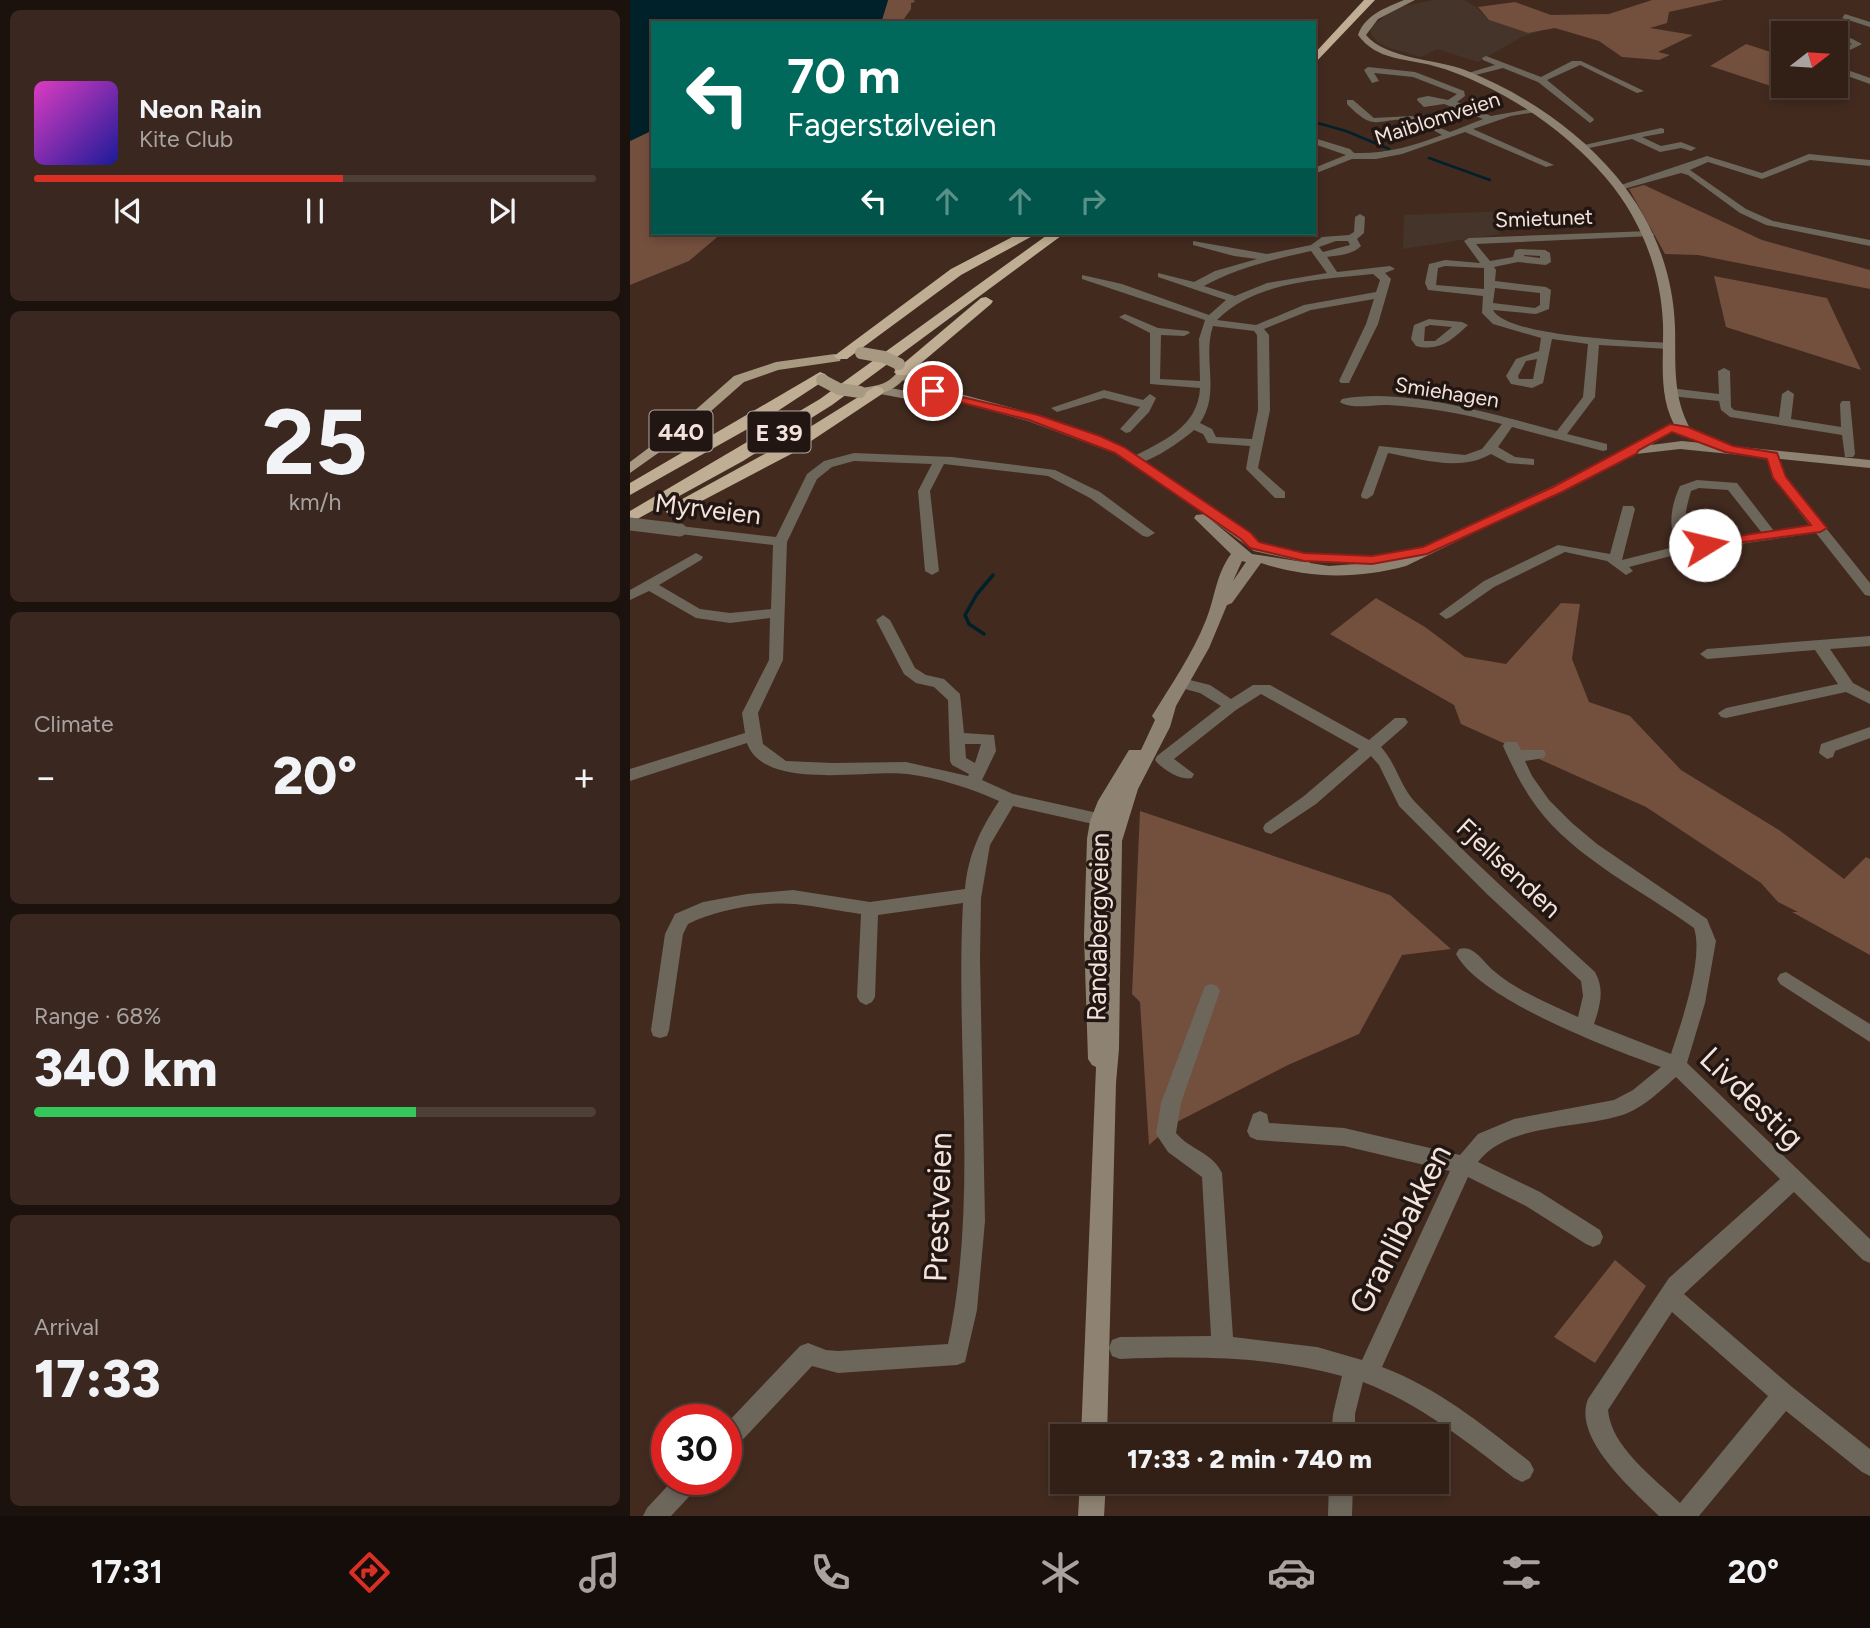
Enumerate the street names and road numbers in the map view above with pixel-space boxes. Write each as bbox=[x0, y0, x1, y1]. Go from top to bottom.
street label: Maiblomveien bbox=[1371, 86, 1503, 150]
street label: Smietunet bbox=[1495, 204, 1593, 232]
street label: Smiehagen bbox=[1393, 371, 1501, 413]
road number: 440 bbox=[650, 410, 712, 452]
road number: E 39 bbox=[748, 412, 810, 452]
street label: Myrveien bbox=[653, 487, 763, 531]
street label: Fjellsenden bbox=[1450, 811, 1568, 925]
street label: Randabergveien bbox=[1080, 833, 1116, 1021]
street label: Livdestig bbox=[1692, 1039, 1812, 1157]
street label: Prestveien bbox=[916, 1131, 960, 1283]
street label: Granlibakken bbox=[1341, 1138, 1459, 1320]

